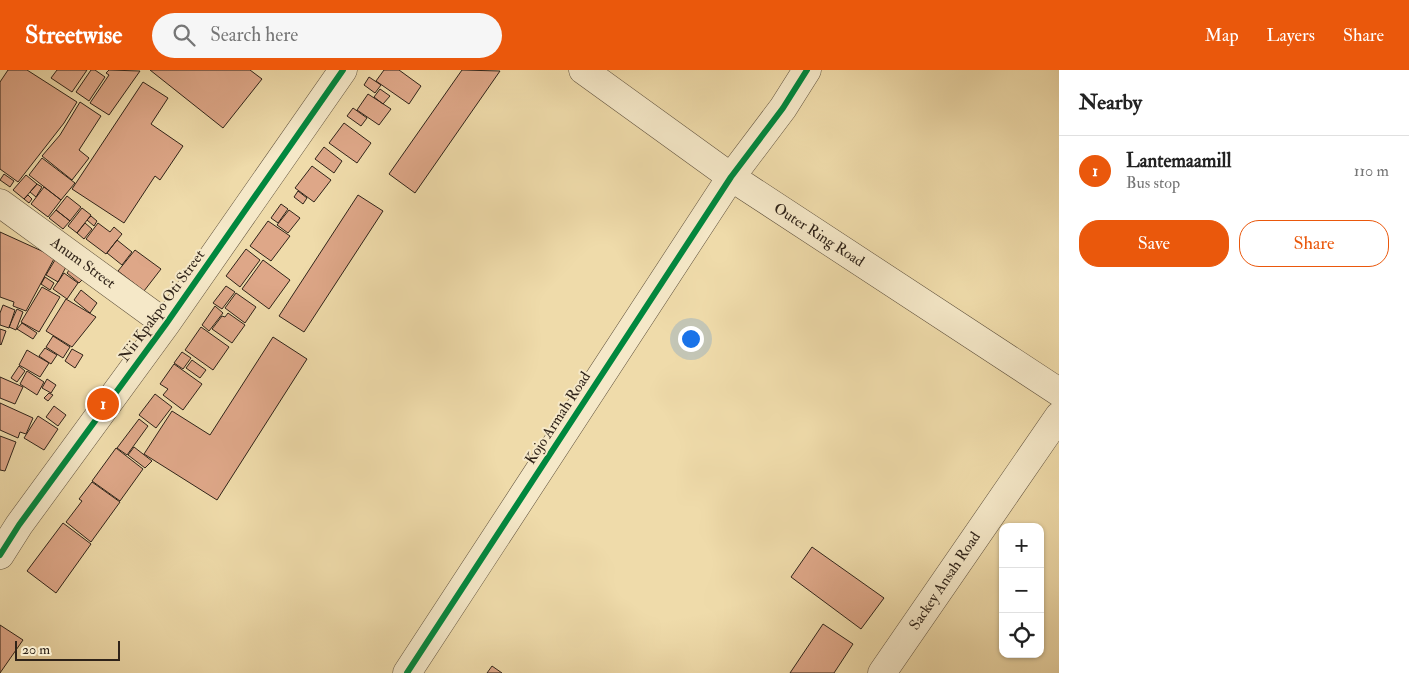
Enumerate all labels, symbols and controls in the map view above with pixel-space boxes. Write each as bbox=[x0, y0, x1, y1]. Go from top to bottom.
search box bbox=[152, 13, 502, 58]
text: Streetwise bbox=[25, 20, 122, 51]
icon: search bbox=[170, 21, 198, 49]
text: Search here bbox=[210, 23, 298, 47]
text: Map bbox=[1205, 24, 1239, 47]
text: Layers bbox=[1267, 24, 1315, 47]
text: Share bbox=[1343, 24, 1384, 47]
text: Nearby bbox=[1079, 89, 1142, 116]
text: Lantemaamill bbox=[1126, 149, 1231, 173]
text: 1 bbox=[1092, 161, 1098, 181]
text: 110 m bbox=[1354, 161, 1389, 181]
text: Bus stop bbox=[1126, 173, 1180, 193]
street label: Outer Ring Road bbox=[770, 199, 868, 272]
button: Save bbox=[1079, 220, 1229, 267]
button: Share bbox=[1239, 220, 1389, 267]
street label: Anum Street bbox=[46, 232, 119, 293]
street label: Nii Kpakpo Oti Street bbox=[115, 246, 210, 366]
your location bbox=[678, 326, 704, 352]
street label: Kojo Armah Road bbox=[521, 368, 595, 468]
pin: 1 bbox=[87, 385, 119, 423]
map controls bbox=[999, 523, 1044, 658]
button: + bbox=[999, 523, 1044, 568]
street label: Sackey Ansah Road bbox=[905, 528, 985, 634]
button: − bbox=[999, 568, 1044, 613]
button: locate bbox=[999, 613, 1044, 658]
scale bar bbox=[15, 638, 120, 661]
text: 20 m bbox=[22, 641, 50, 658]

